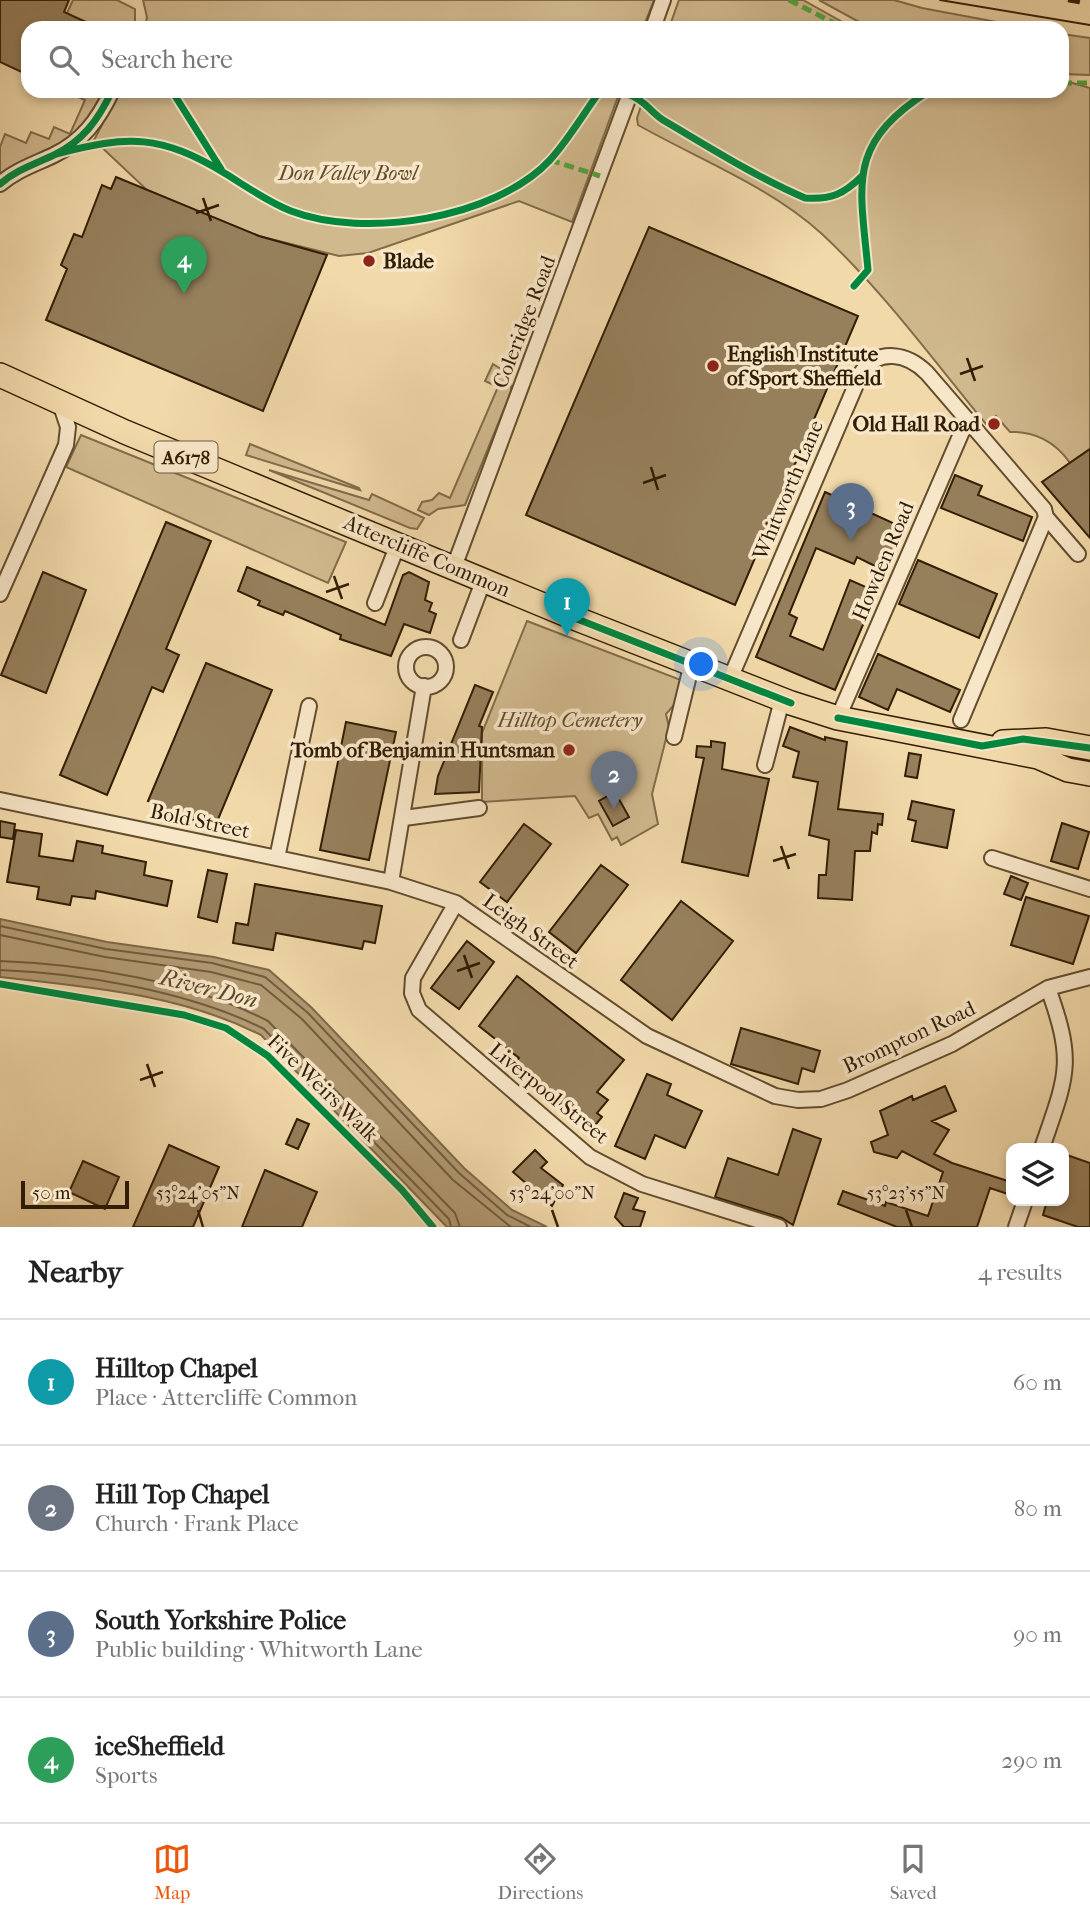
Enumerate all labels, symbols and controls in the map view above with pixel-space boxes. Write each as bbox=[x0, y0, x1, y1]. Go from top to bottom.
search box bbox=[21, 21, 1069, 98]
icon: search bbox=[45, 41, 83, 79]
text: Search here bbox=[101, 44, 233, 75]
park label: Don Valley Bowl bbox=[277, 161, 420, 185]
pin: 4 bbox=[161, 236, 207, 294]
place label: Blade bbox=[383, 249, 435, 273]
street label: Coleridge Road bbox=[488, 252, 560, 392]
marker: Blade bbox=[361, 253, 377, 269]
place label: English Institute of Sport Sheffield bbox=[727, 342, 882, 390]
marker: English Institute of Sport Sheffield bbox=[705, 358, 721, 374]
place label: Old Hall Road bbox=[853, 412, 981, 436]
marker: Old Hall Road bbox=[986, 416, 1002, 432]
street label: Whitworth Lane bbox=[747, 417, 828, 564]
road number: A6178 bbox=[154, 442, 218, 472]
pin: 3 bbox=[828, 483, 874, 541]
street label: Howden Road bbox=[847, 497, 919, 624]
street label: Attercliffe Common bbox=[339, 510, 514, 602]
pin: 1 bbox=[544, 578, 590, 636]
your location bbox=[684, 647, 718, 681]
park label: Hilltop Cemetery bbox=[497, 708, 644, 732]
place label: Tomb of Benjamin Huntsman bbox=[290, 738, 556, 762]
marker: Tomb of Benjamin Huntsman bbox=[561, 742, 577, 758]
pin: 2 bbox=[591, 751, 637, 809]
street label: Bold Street bbox=[148, 799, 252, 843]
street label: Leigh Street bbox=[479, 888, 584, 974]
water label: River Don bbox=[155, 963, 261, 1014]
street label: Brompton Road bbox=[839, 996, 980, 1078]
street label: Five Weirs Walk bbox=[263, 1029, 383, 1147]
street label: Liverpool Street bbox=[484, 1038, 614, 1149]
map controls bbox=[1006, 1143, 1069, 1206]
button: layers bbox=[1006, 1143, 1069, 1206]
scale bar bbox=[21, 1178, 130, 1210]
text: 50 m bbox=[32, 1182, 71, 1204]
text: 53°24'05"N bbox=[156, 1183, 240, 1204]
text: 53°24'00"N bbox=[509, 1183, 595, 1204]
text: 53°23'55"N bbox=[867, 1183, 946, 1204]
text: Nearby bbox=[28, 1255, 123, 1290]
text: 4 results bbox=[978, 1259, 1062, 1286]
text: Hilltop Chapel bbox=[95, 1353, 258, 1384]
text: 1 bbox=[47, 1369, 55, 1396]
text: 60 m bbox=[1013, 1369, 1062, 1396]
text: Place · Attercliffe Common bbox=[95, 1384, 357, 1411]
text: Hill Top Chapel bbox=[95, 1479, 269, 1510]
text: 2 bbox=[45, 1495, 57, 1522]
text: 80 m bbox=[1014, 1495, 1062, 1522]
text: Church · Frank Place bbox=[95, 1510, 299, 1537]
text: South Yorkshire Police bbox=[95, 1605, 346, 1636]
text: 3 bbox=[46, 1621, 56, 1648]
text: 90 m bbox=[1013, 1621, 1062, 1648]
text: Public building · Whitworth Lane bbox=[95, 1636, 423, 1663]
text: iceSheffield bbox=[95, 1731, 224, 1762]
text: 4 bbox=[44, 1747, 58, 1774]
text: 290 m bbox=[1001, 1747, 1062, 1774]
text: Sports bbox=[95, 1762, 157, 1789]
tab: Map bbox=[153, 1840, 191, 1904]
tab: Directions bbox=[498, 1840, 583, 1904]
tab: Saved bbox=[890, 1840, 937, 1904]

